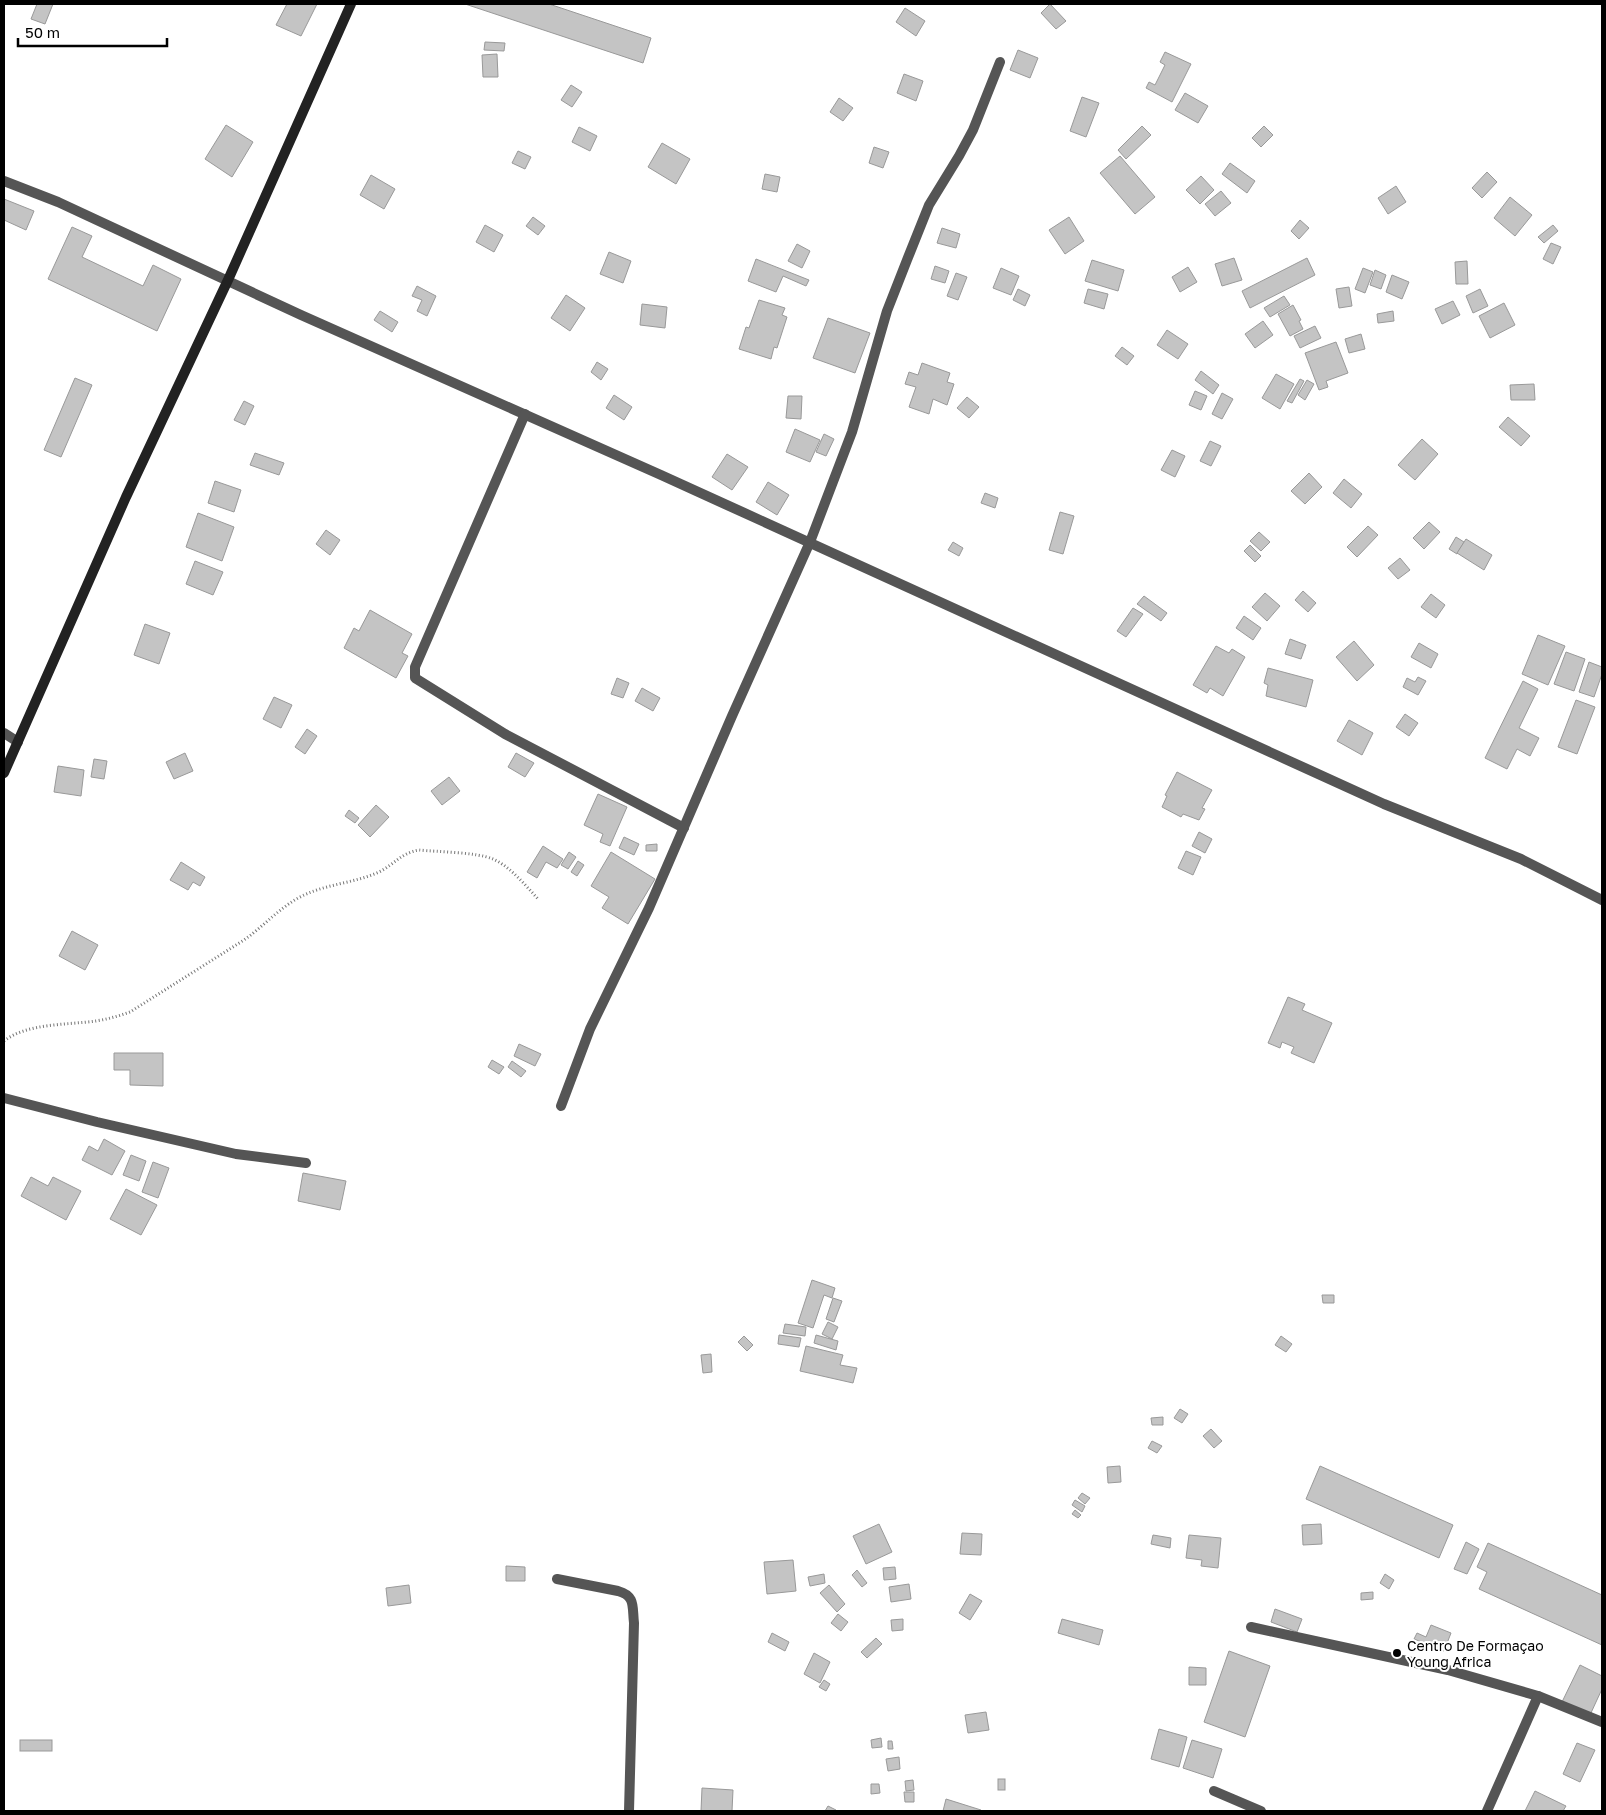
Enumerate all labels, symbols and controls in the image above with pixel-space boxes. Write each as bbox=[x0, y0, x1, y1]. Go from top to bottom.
scale bar bbox=[18, 15, 166, 47]
text: 50 m bbox=[25, 23, 60, 41]
place label: Centro De Formaçao Young Africa bbox=[1407, 1637, 1544, 1670]
marker: Centro De Formaçao Young Africa bbox=[1391, 1647, 1403, 1659]

